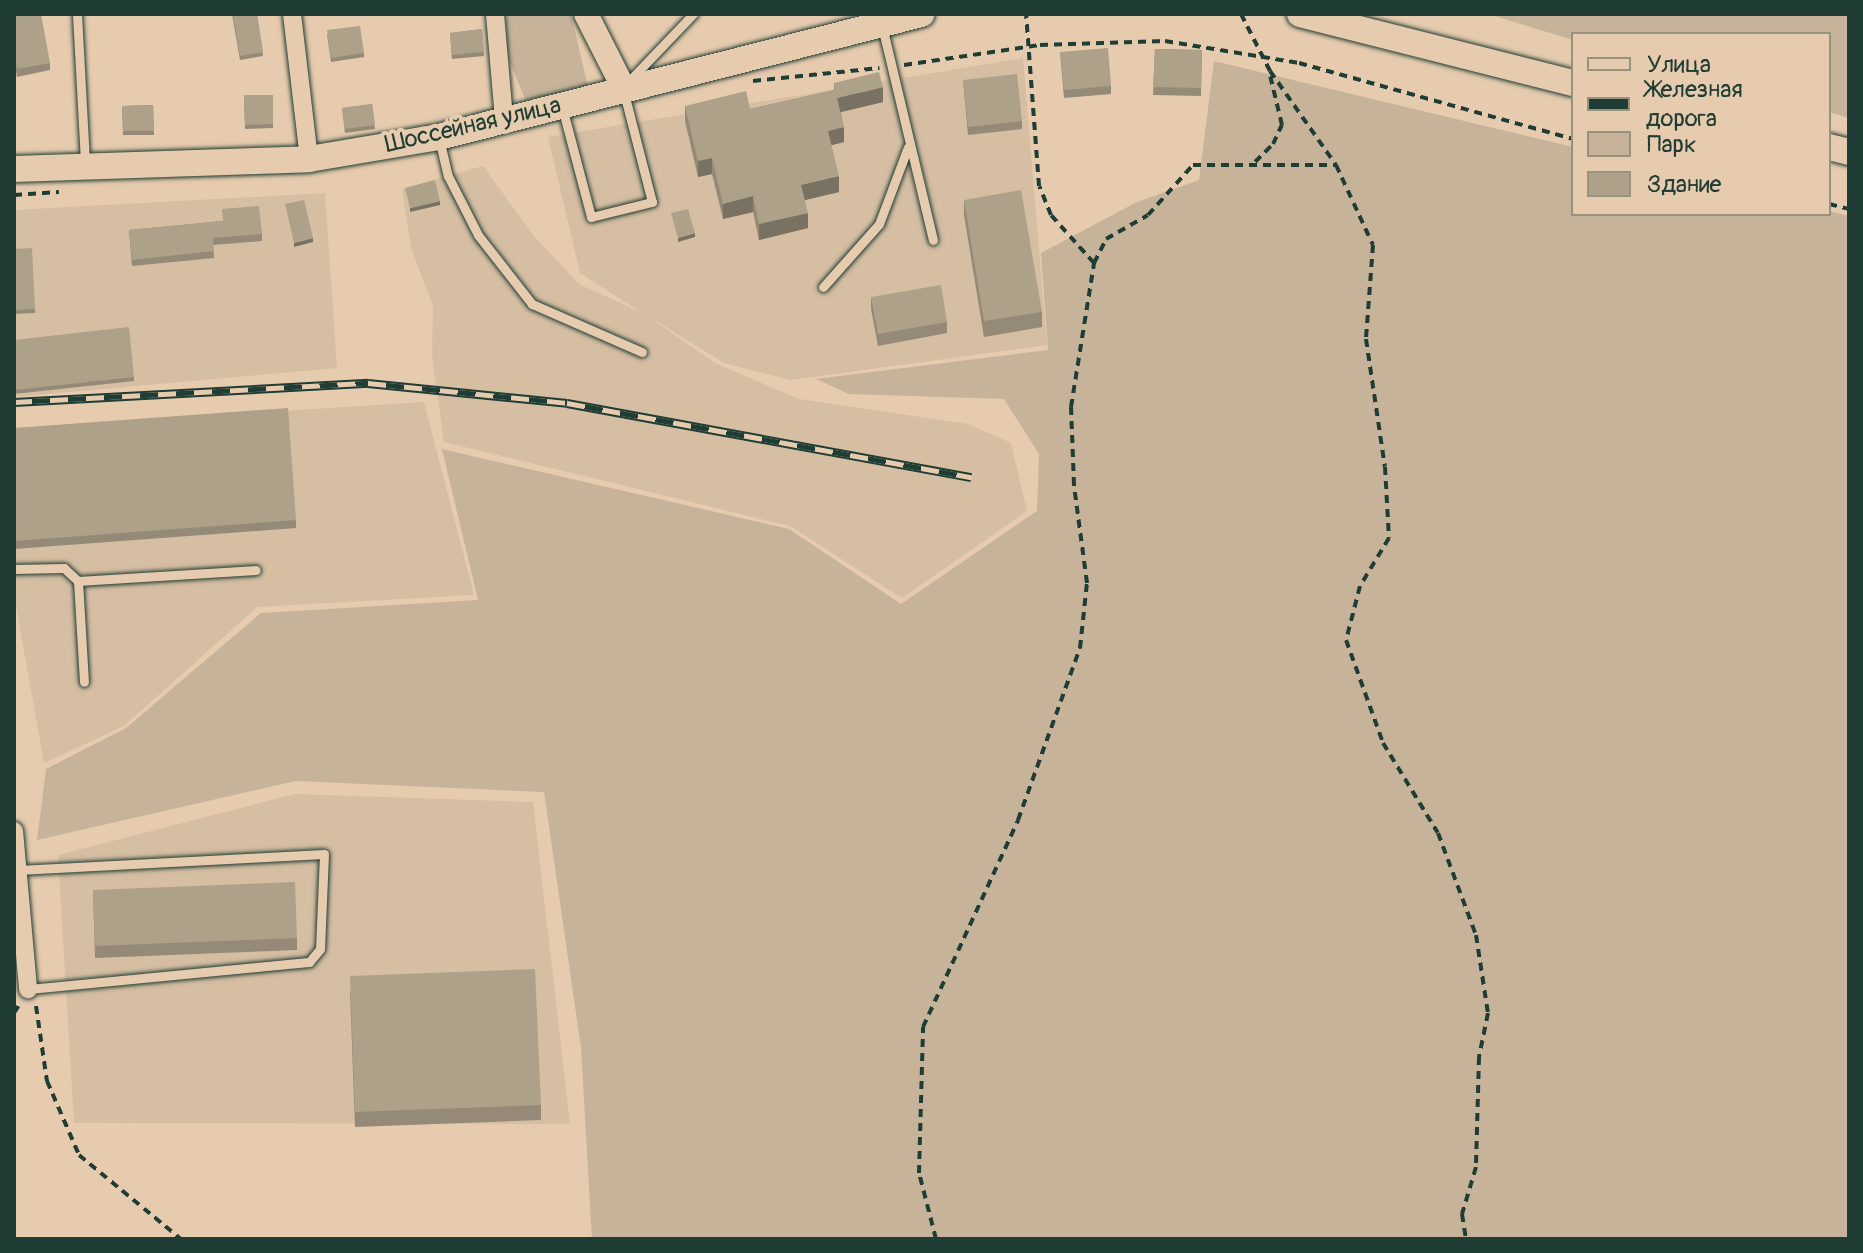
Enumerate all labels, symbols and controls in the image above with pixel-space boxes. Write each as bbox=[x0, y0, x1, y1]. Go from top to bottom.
legend bbox=[1571, 32, 1831, 216]
text: Улица bbox=[1647, 50, 1711, 79]
text: Железная дорога bbox=[1646, 75, 1743, 133]
street label: Шоссейная улица bbox=[382, 91, 564, 159]
text: Парк bbox=[1647, 130, 1696, 159]
text: Здание bbox=[1647, 170, 1721, 199]

